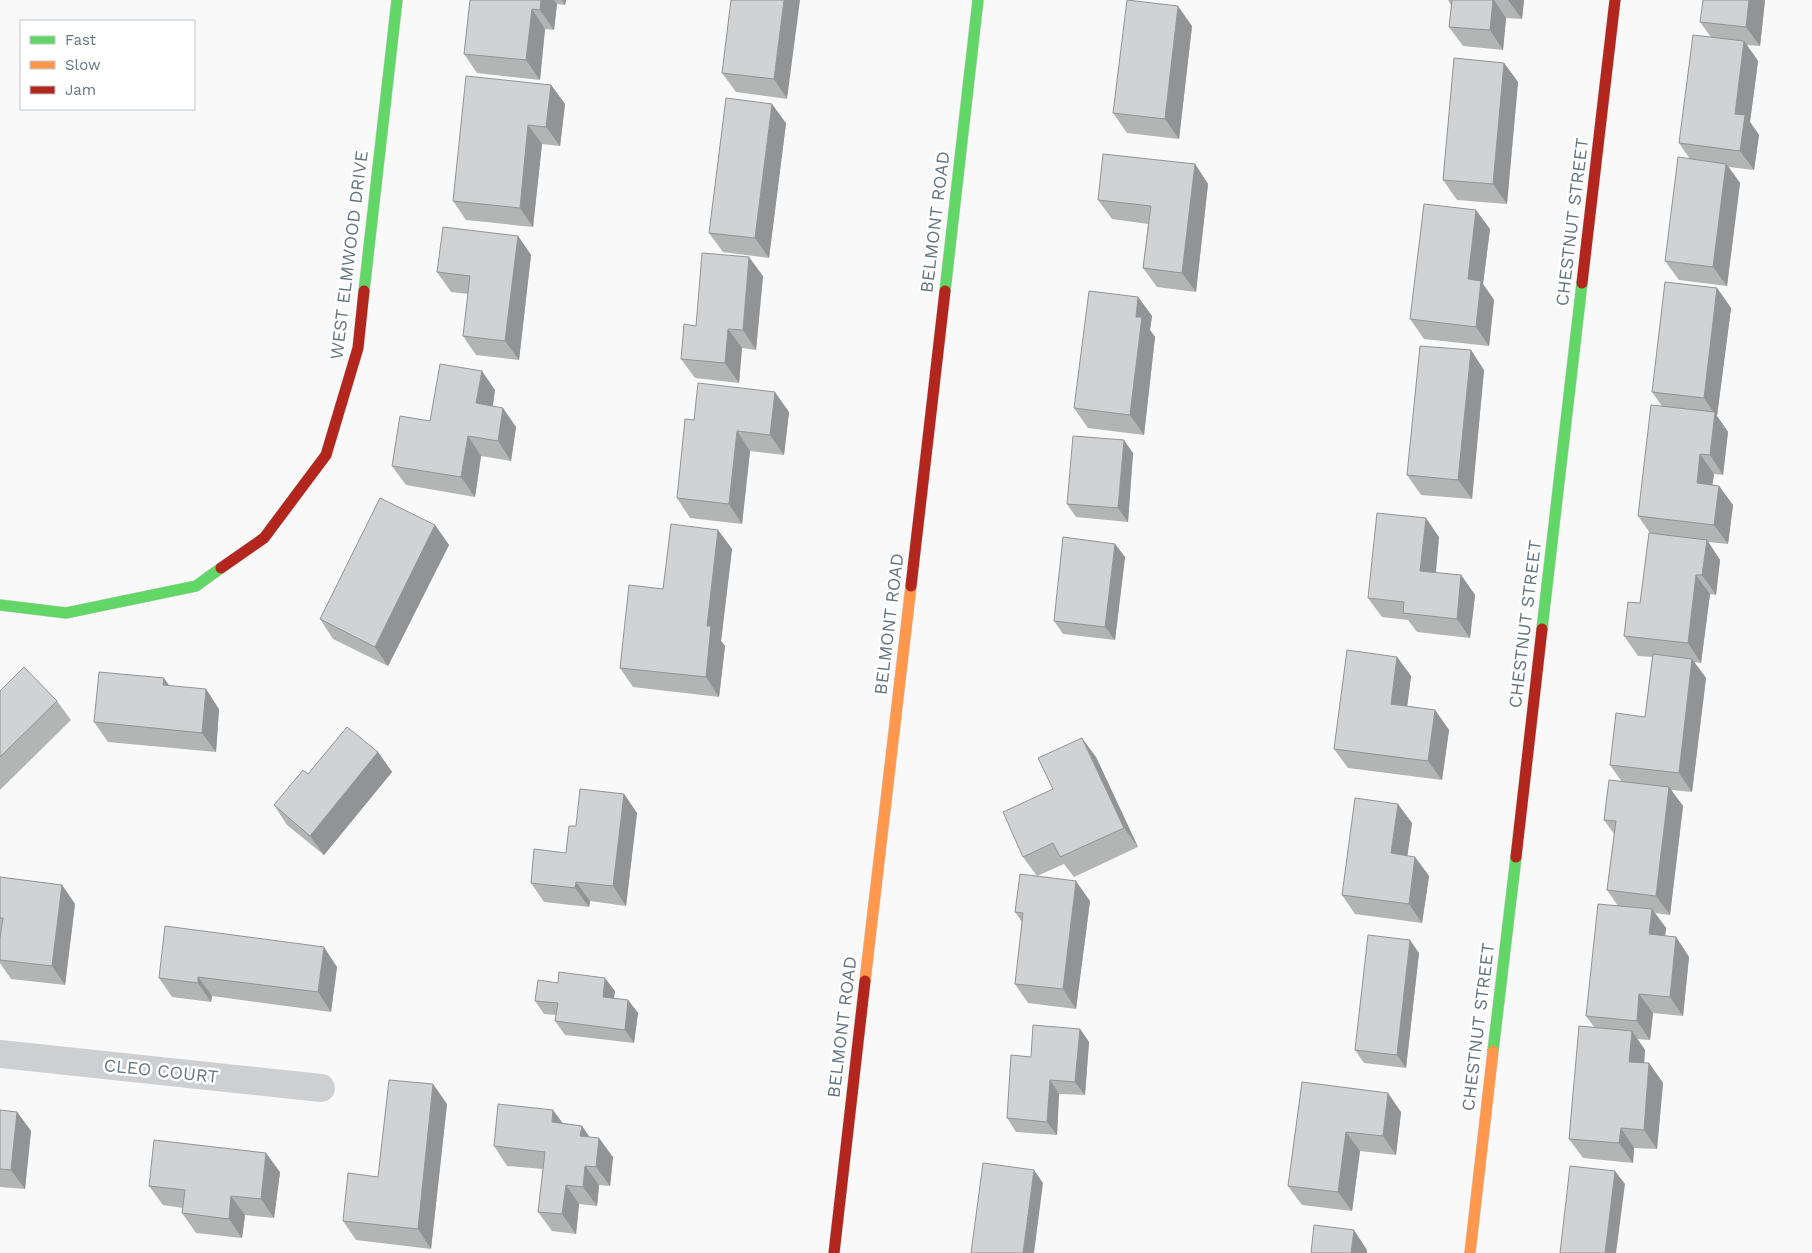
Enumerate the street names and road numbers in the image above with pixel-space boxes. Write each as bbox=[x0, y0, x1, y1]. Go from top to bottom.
street label: CHESTNUT STREET bbox=[1551, 137, 1592, 307]
street label: WEST ELMWOOD DRIVE bbox=[325, 149, 372, 361]
street label: BELMONT ROAD bbox=[915, 150, 954, 294]
street label: CHESTNUT STREET bbox=[1504, 539, 1545, 709]
street label: BELMONT ROAD bbox=[869, 552, 908, 696]
street label: CHESTNUT STREET bbox=[1457, 942, 1498, 1112]
street label: BELMONT ROAD bbox=[822, 955, 861, 1099]
street label: CLEO COURT bbox=[103, 1054, 219, 1087]

